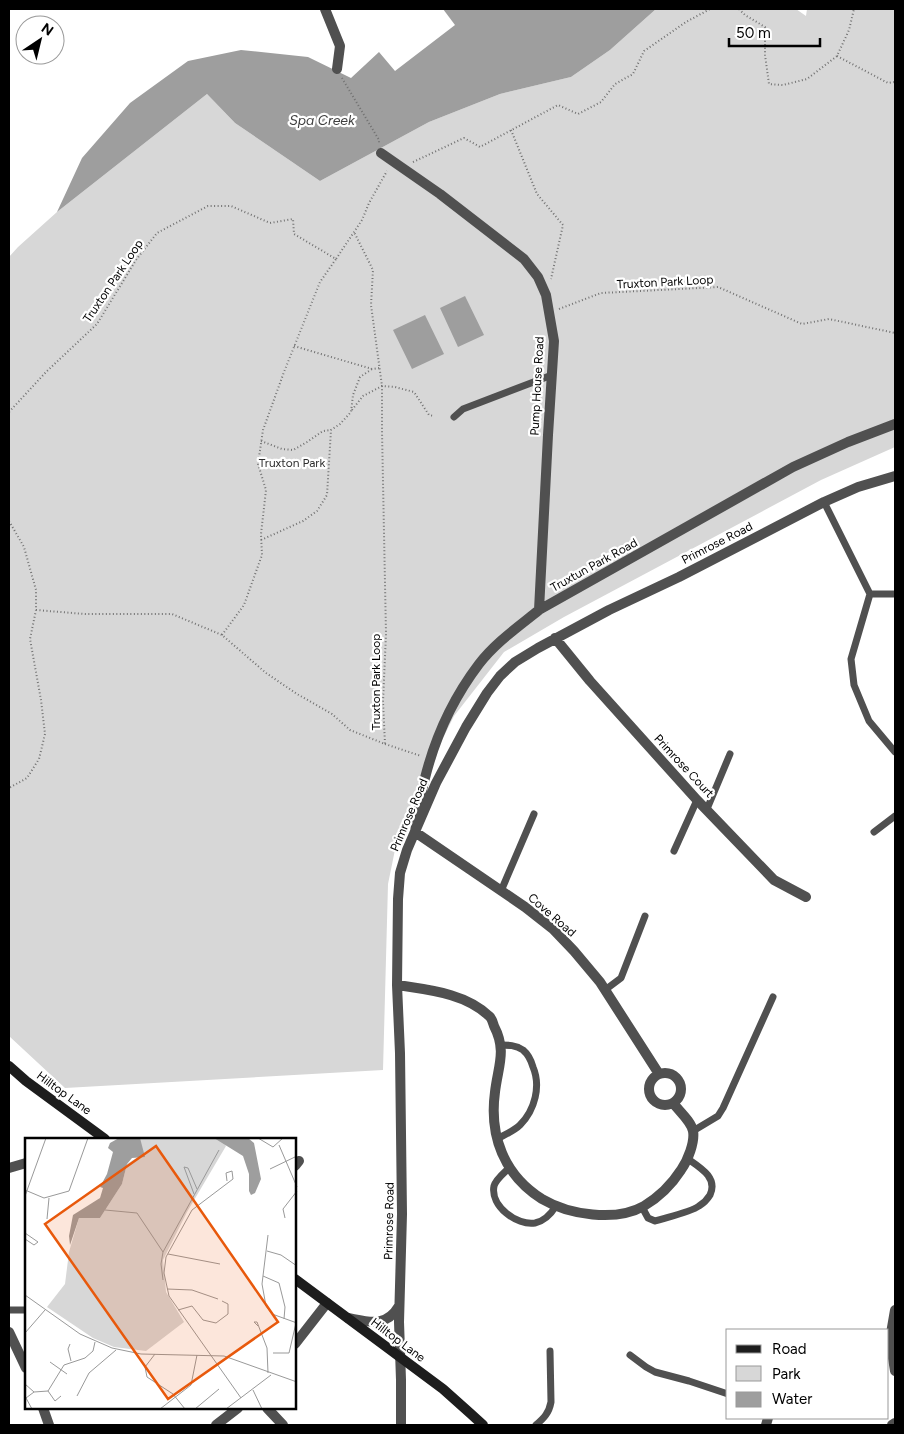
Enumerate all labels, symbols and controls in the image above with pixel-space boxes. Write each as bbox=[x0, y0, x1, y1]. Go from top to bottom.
north arrow bbox=[15, 15, 65, 65]
scale bar bbox=[729, 15, 820, 47]
text: N bbox=[38, 20, 56, 40]
text: 50 m bbox=[736, 24, 771, 42]
water label: Spa Creek bbox=[289, 112, 356, 129]
street label: Truxton Park Loop bbox=[80, 237, 146, 325]
street label: Truxton Park Loop bbox=[616, 272, 714, 292]
street label: Pump House Road bbox=[527, 336, 547, 436]
park label: Truxton Park bbox=[259, 456, 325, 470]
street label: Primrose Road bbox=[679, 519, 755, 567]
street label: Truxtun Park Road bbox=[548, 535, 640, 595]
street label: Truxton Park Loop bbox=[369, 634, 383, 730]
street label: Primrose Court bbox=[651, 732, 717, 801]
street label: Primrose Road bbox=[387, 777, 431, 853]
street label: Cove Road bbox=[525, 890, 579, 940]
street label: Hilltop Lane bbox=[34, 1068, 94, 1118]
inset map bbox=[25, 1138, 296, 1409]
street label: Primrose Road bbox=[381, 1182, 397, 1260]
street label: Hilltop Lane bbox=[368, 1315, 428, 1365]
legend bbox=[726, 1329, 889, 1419]
text: Road bbox=[772, 1340, 807, 1358]
text: Park bbox=[772, 1365, 801, 1383]
text: Water bbox=[772, 1390, 812, 1408]

